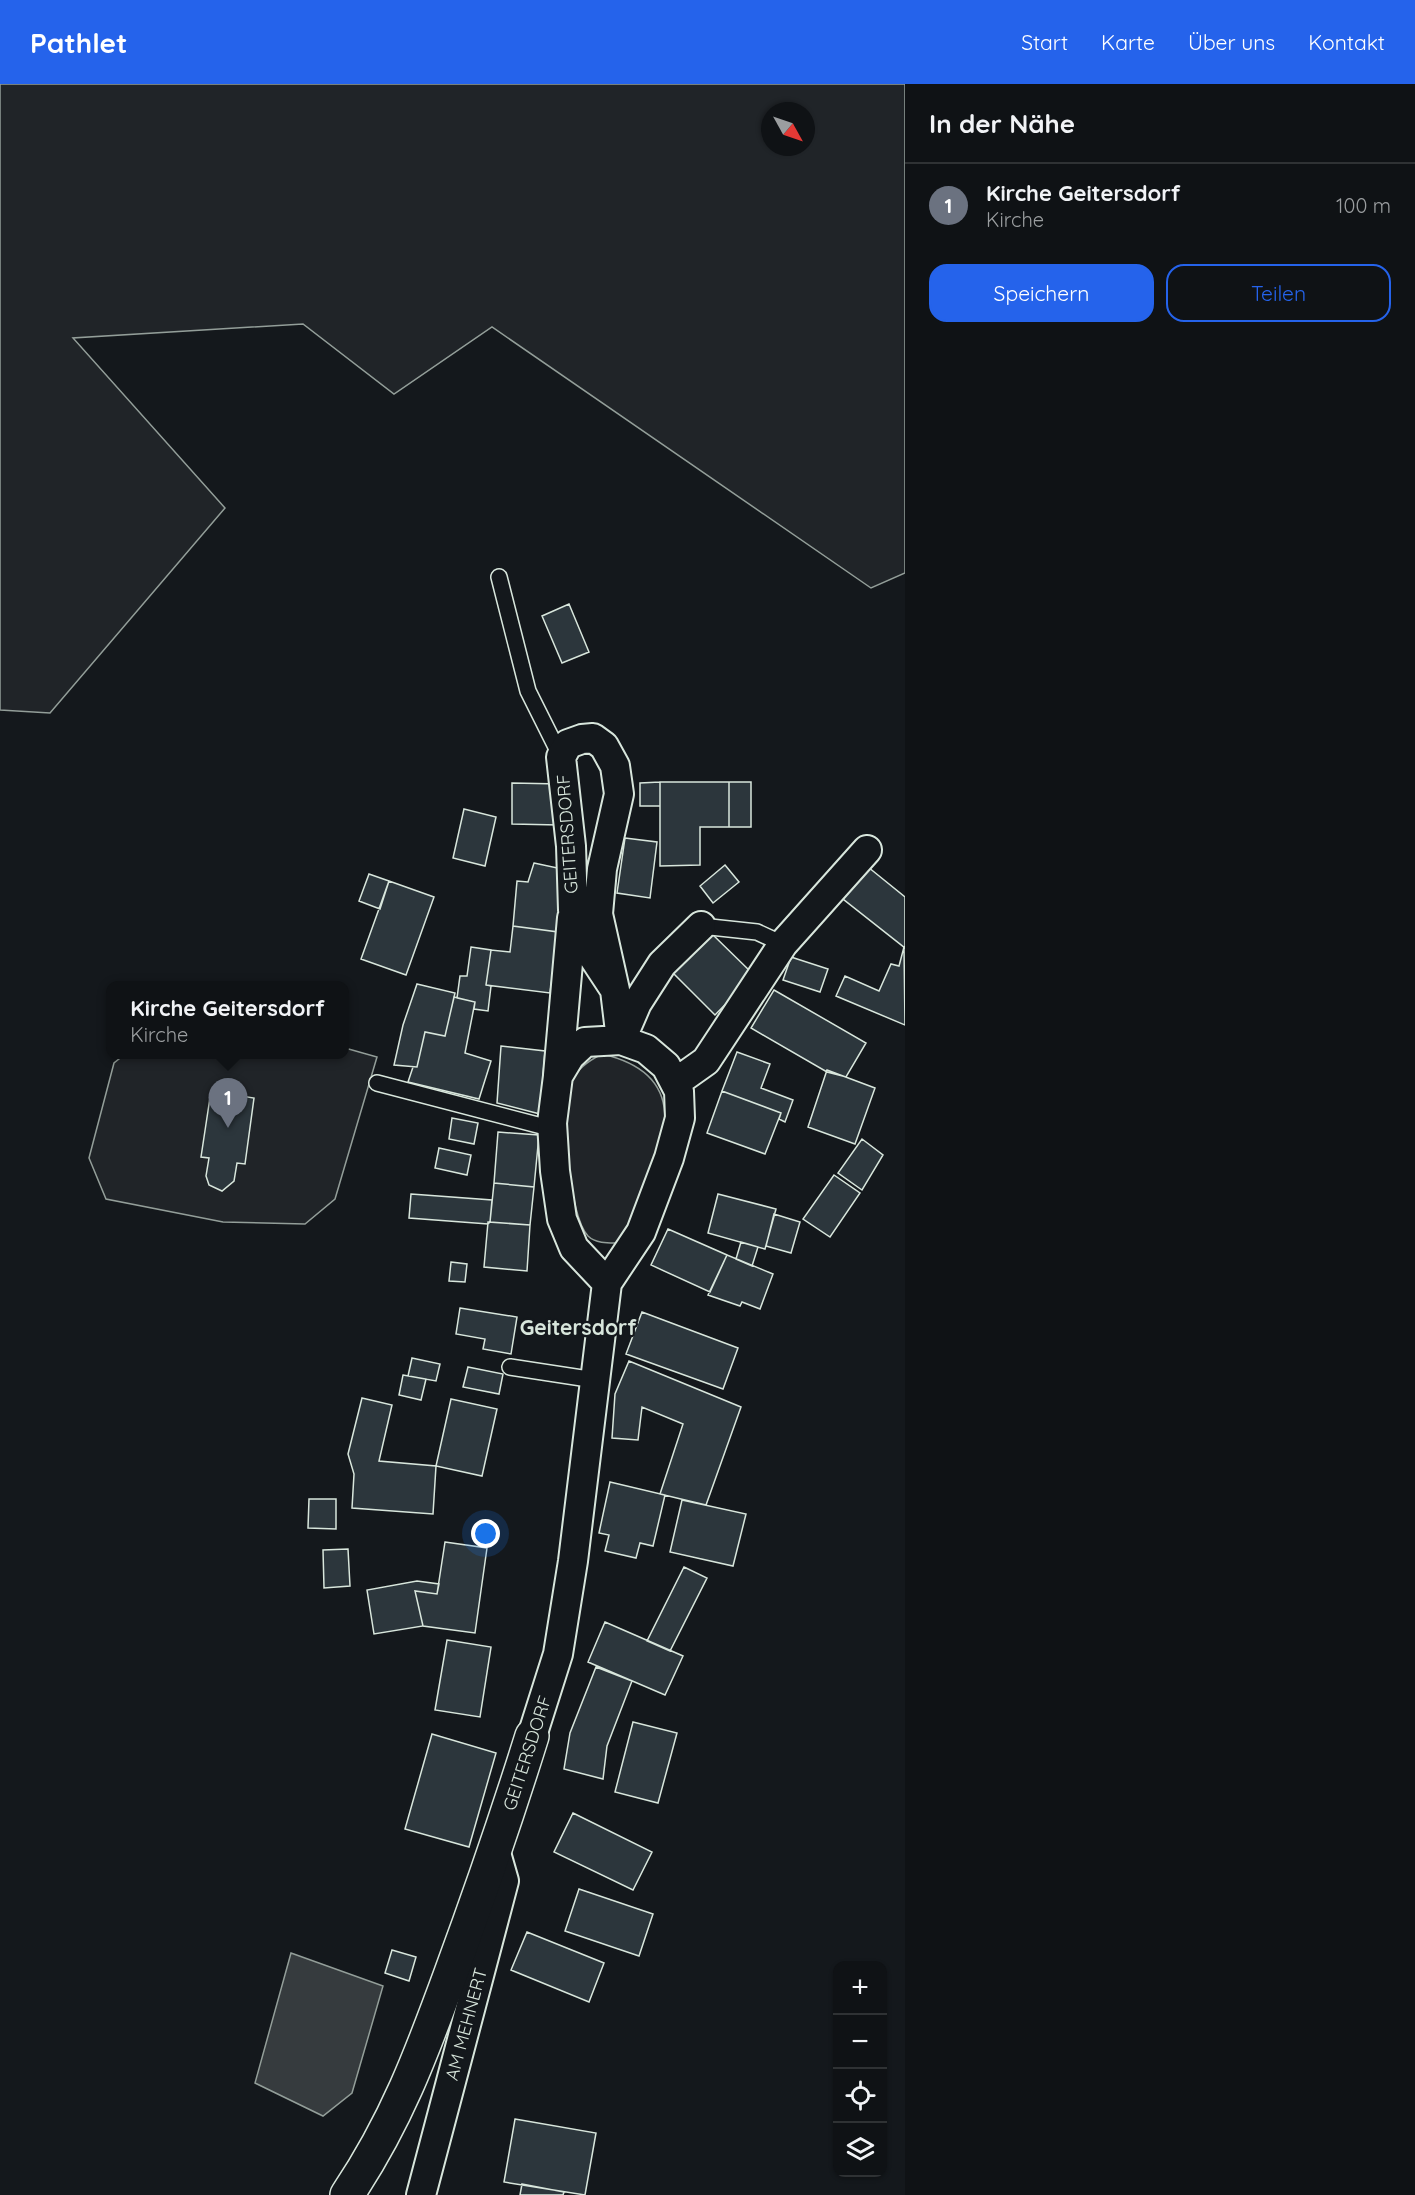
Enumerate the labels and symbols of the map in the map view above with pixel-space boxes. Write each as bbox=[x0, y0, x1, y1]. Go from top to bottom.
north arrow bbox=[761, 102, 815, 156]
street label: GEITERSDORF bbox=[551, 774, 583, 894]
pin: 1 bbox=[208, 1078, 248, 1128]
district label: Geitersdorf bbox=[520, 1314, 637, 1340]
your location bbox=[471, 1519, 500, 1548]
street label: GEITERSDORF bbox=[498, 1693, 556, 1813]
street label: AM MEHNERT bbox=[440, 1965, 492, 2083]

